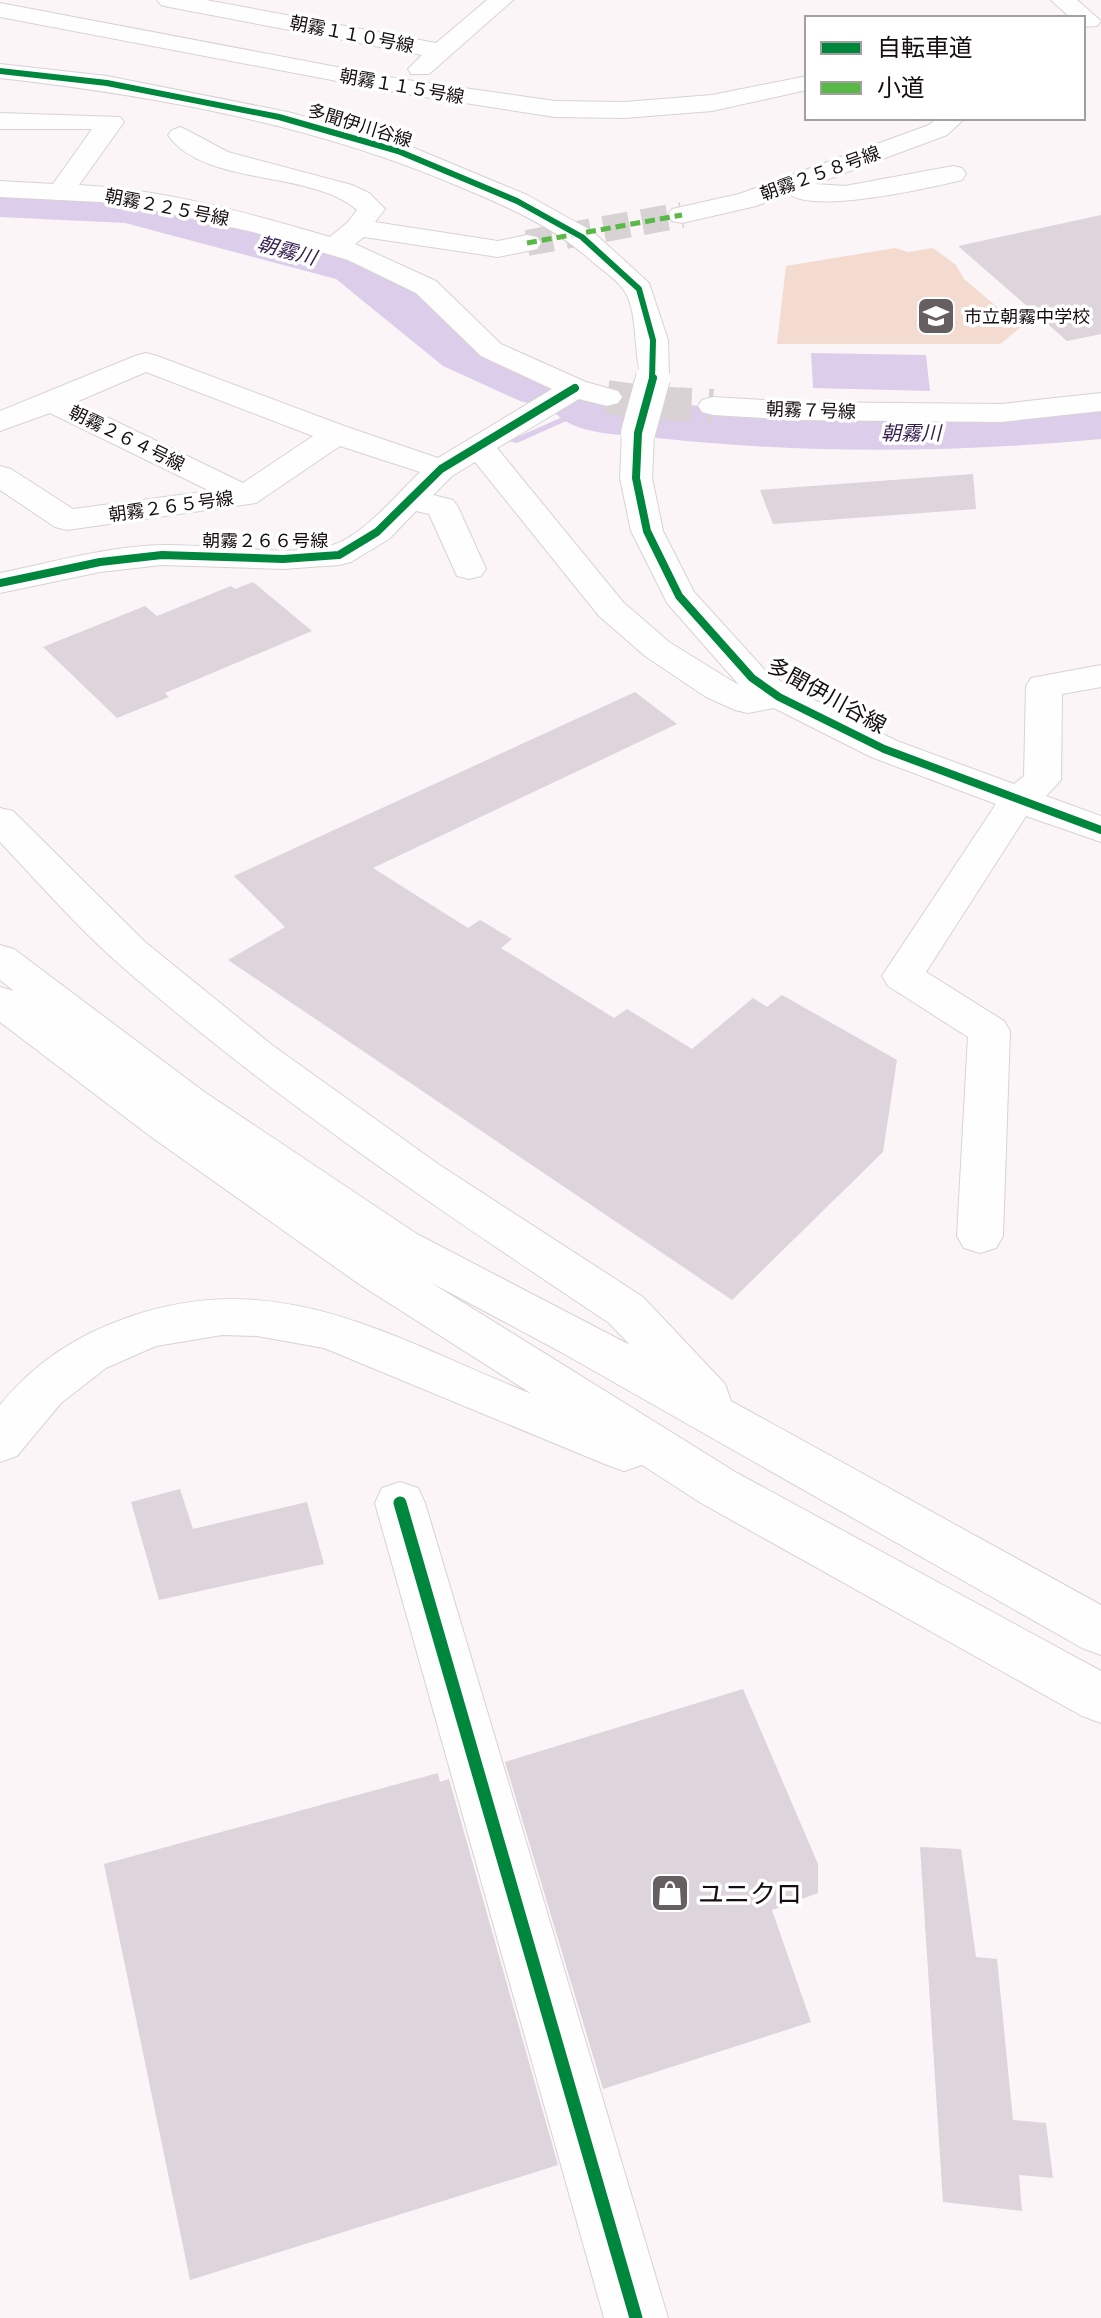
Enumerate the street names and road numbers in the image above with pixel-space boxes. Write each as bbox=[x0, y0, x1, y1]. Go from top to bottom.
street label: 朝霧１１０号線 bbox=[288, 11, 416, 57]
street label: 朝霧１１５号線 bbox=[338, 64, 466, 108]
street label: 多聞伊川谷線 bbox=[305, 98, 415, 152]
street label: 朝霧２５８号線 bbox=[757, 141, 883, 205]
street label: 朝霧２２５号線 bbox=[103, 184, 231, 230]
street label: 朝霧７号線 bbox=[766, 397, 856, 423]
street label: 朝霧２６４号線 bbox=[65, 400, 189, 476]
street label: 朝霧２６５号線 bbox=[107, 486, 235, 526]
street label: 朝霧２６６号線 bbox=[202, 529, 328, 552]
street label: 多聞伊川谷線 bbox=[762, 651, 892, 739]

